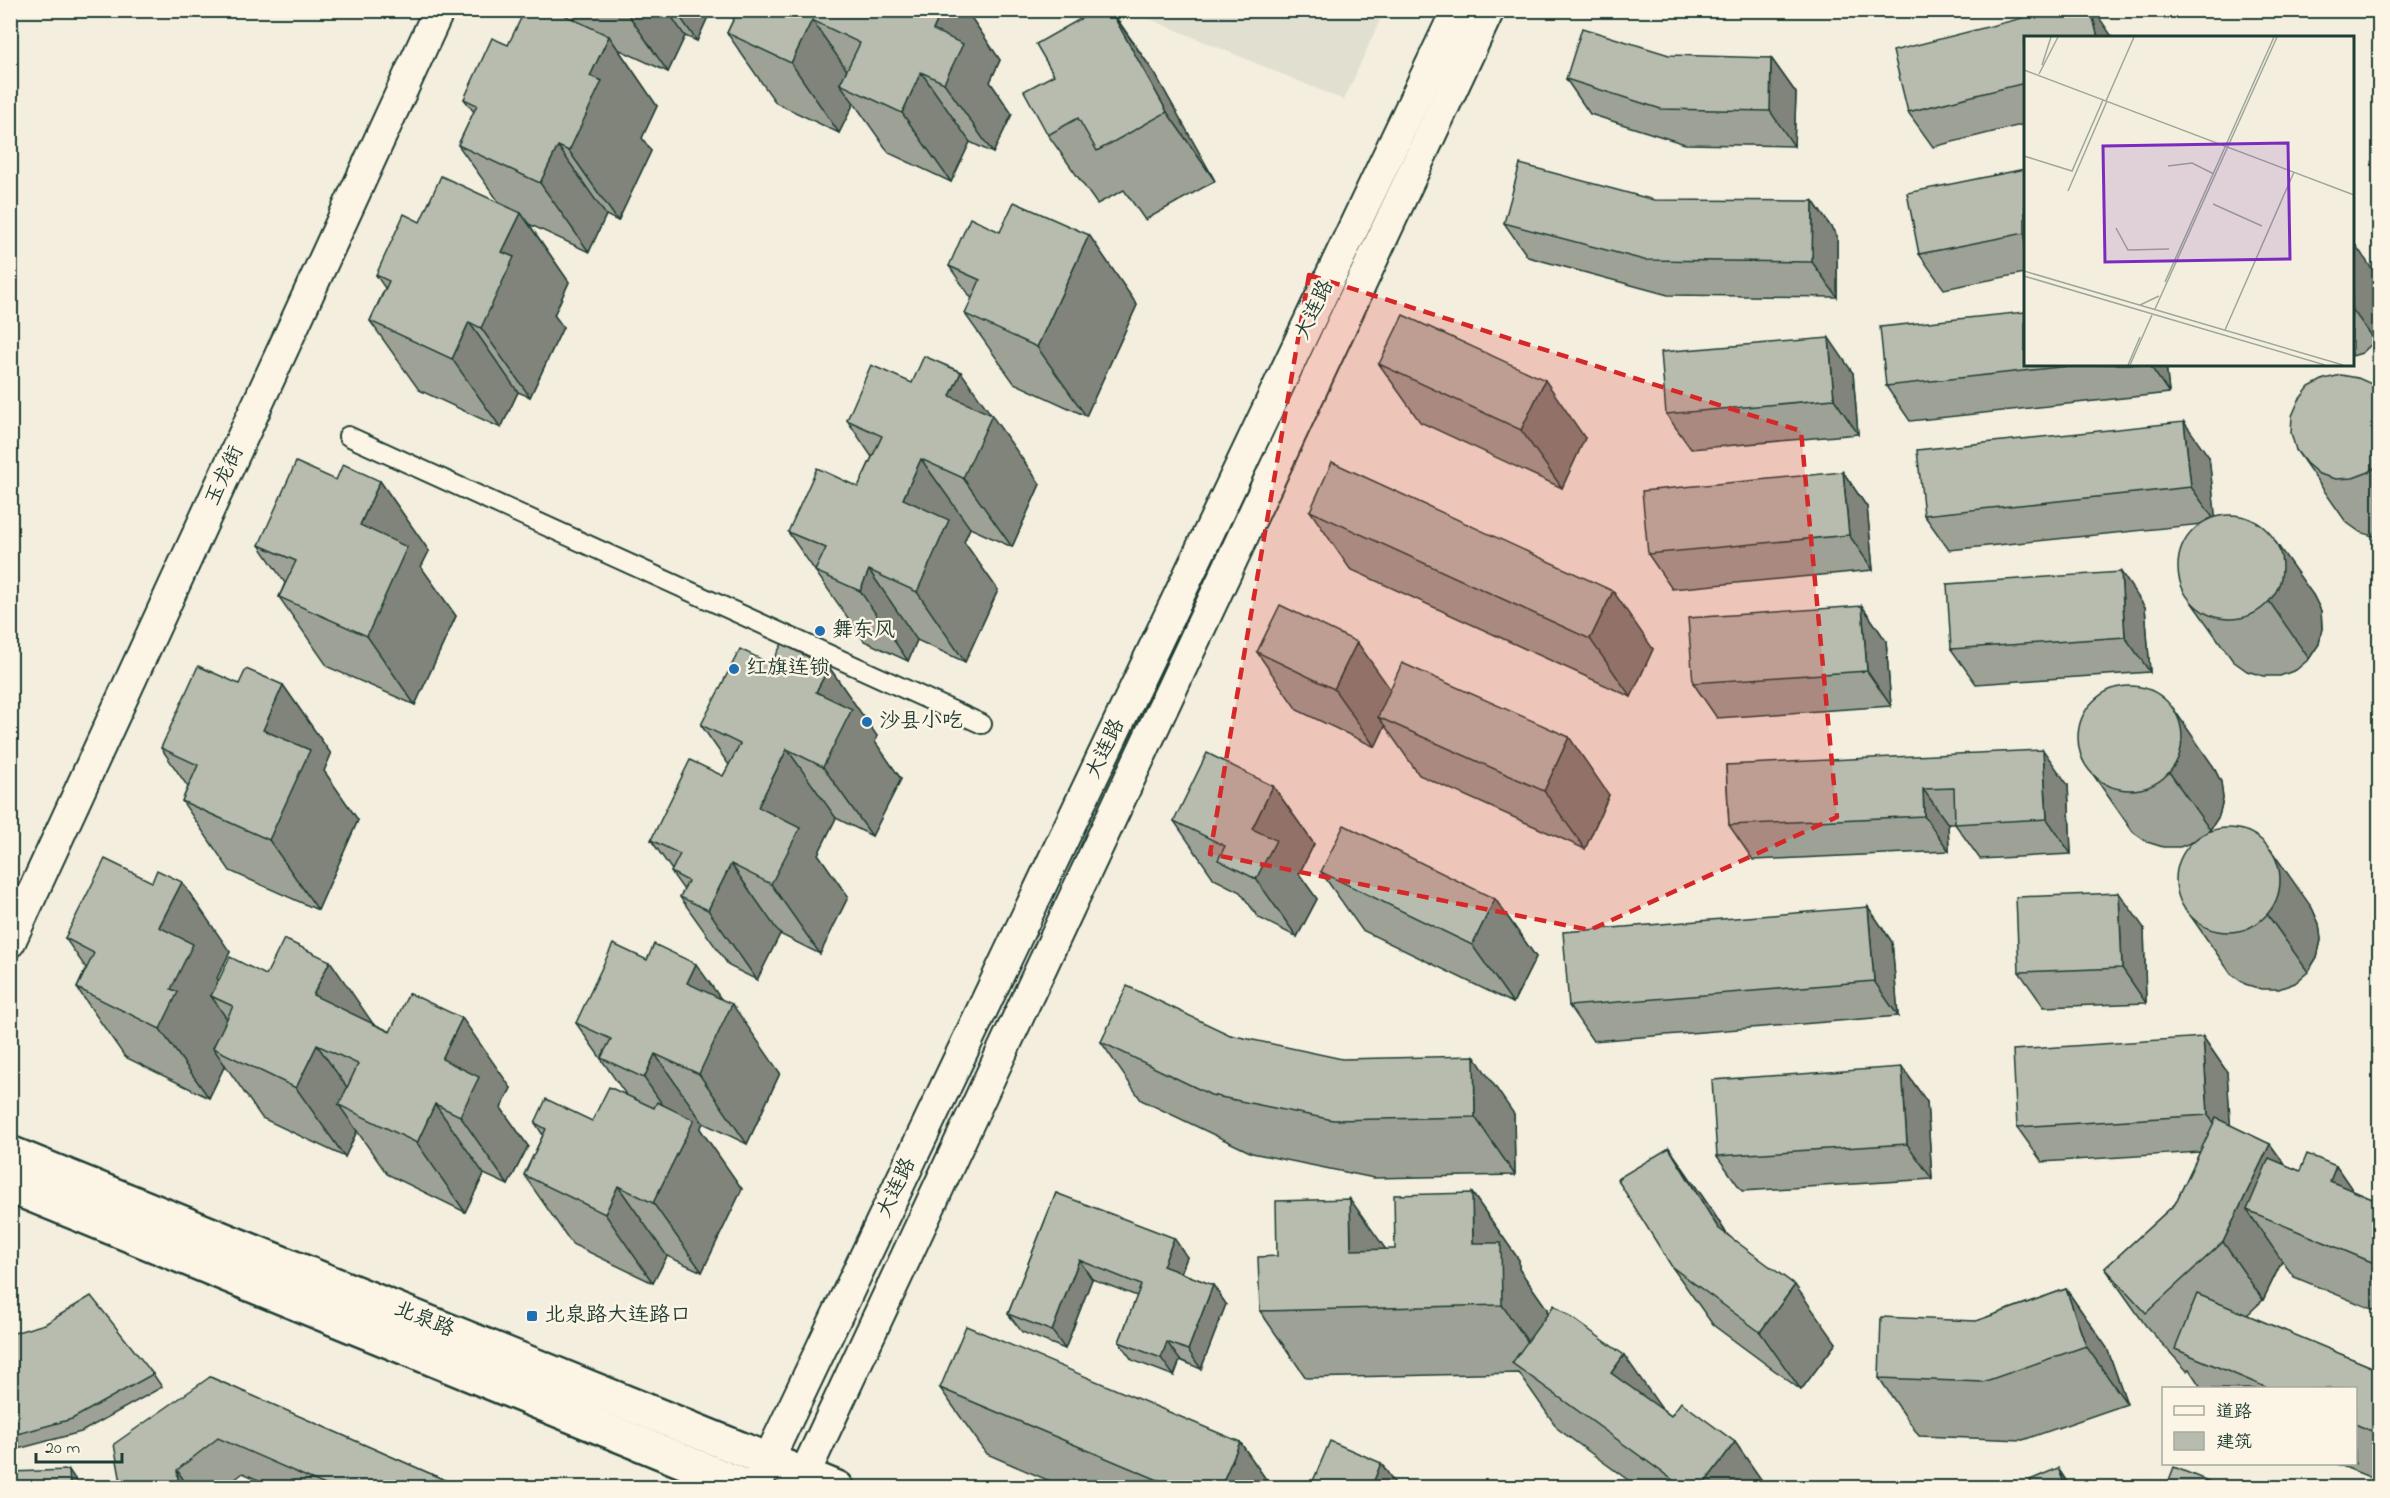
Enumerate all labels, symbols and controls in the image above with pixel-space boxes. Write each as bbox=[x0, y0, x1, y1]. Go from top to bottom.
inset map bbox=[2024, 36, 2354, 366]
street label: 大连路 bbox=[1288, 275, 1342, 345]
street label: 玉龙街 bbox=[198, 441, 252, 511]
place label: 舞东风 bbox=[832, 616, 895, 646]
marker: 舞东风 bbox=[813, 624, 827, 638]
place label: 红旗连锁 bbox=[746, 654, 830, 684]
marker: 红旗连锁 bbox=[727, 662, 741, 676]
place label: 沙县小吃 bbox=[879, 707, 963, 737]
street label: 大连路 bbox=[1079, 714, 1133, 784]
marker: 沙县小吃 bbox=[860, 715, 874, 729]
street label: 大连路 bbox=[870, 1153, 924, 1223]
street label: 北泉路 bbox=[389, 1294, 459, 1346]
place label: 北泉路大连路口 bbox=[544, 1301, 691, 1331]
marker: 北泉路大连路口 bbox=[525, 1309, 539, 1323]
legend bbox=[2162, 1387, 2357, 1465]
text: 道路 bbox=[2216, 1400, 2252, 1426]
scale bar bbox=[36, 1426, 122, 1464]
text: 建筑 bbox=[2216, 1430, 2252, 1456]
text: 20 m bbox=[45, 1436, 80, 1462]

